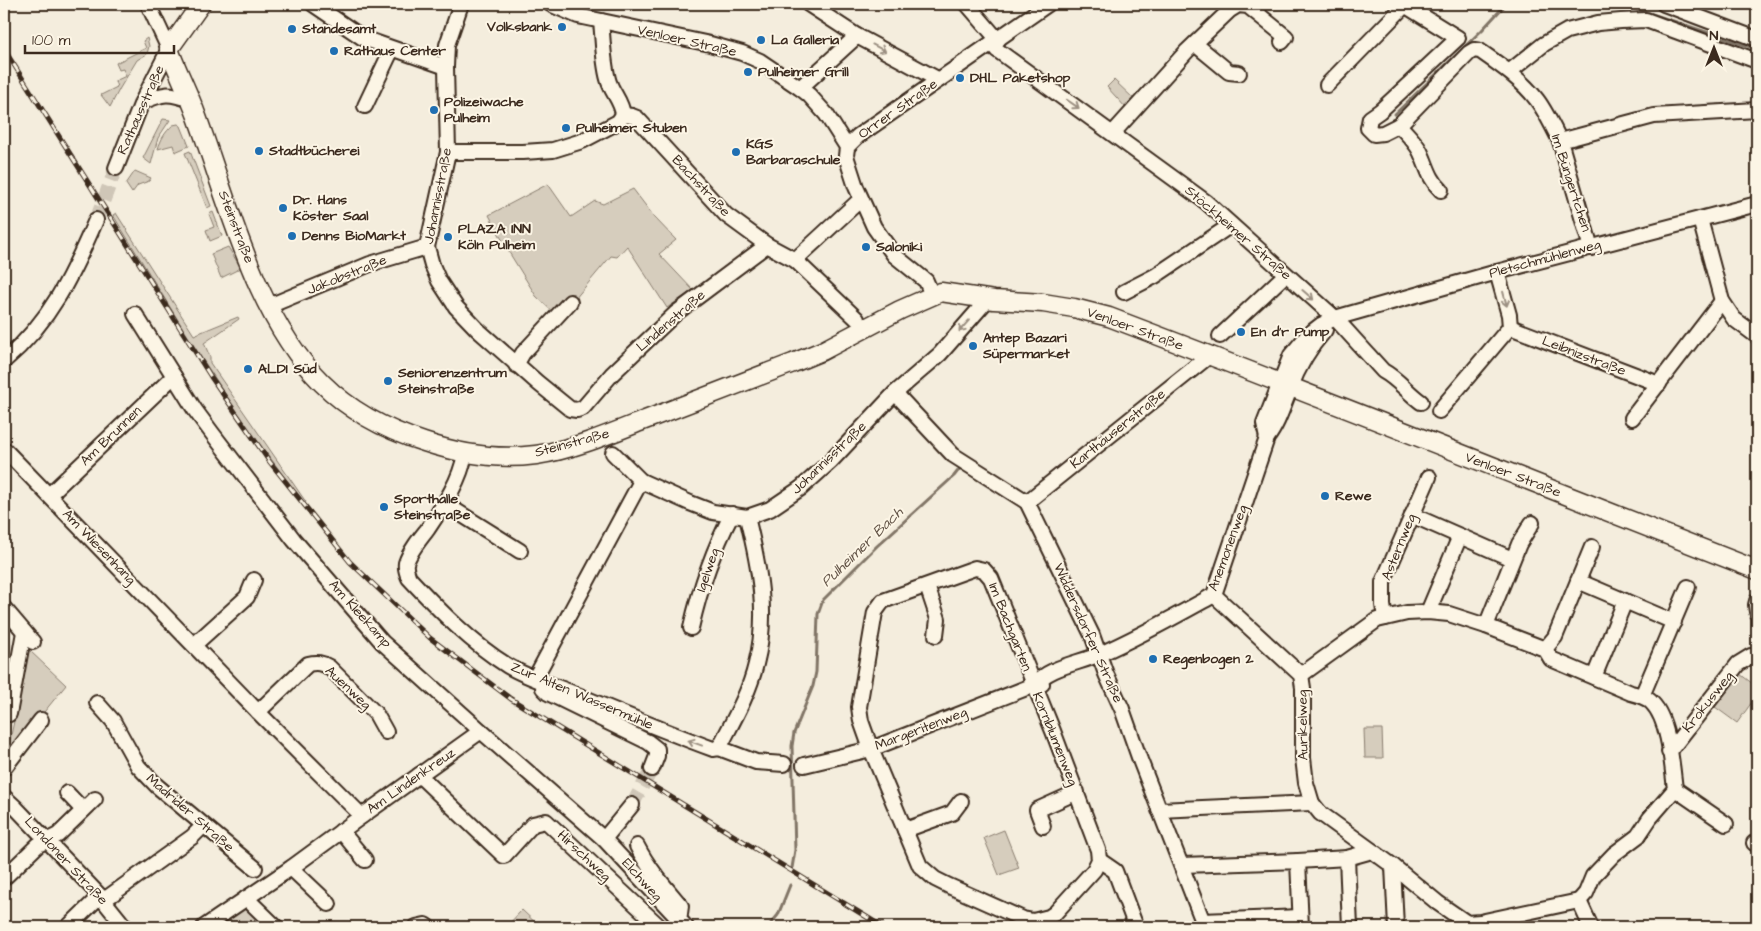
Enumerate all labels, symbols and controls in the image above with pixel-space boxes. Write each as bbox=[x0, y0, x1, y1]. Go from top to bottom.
place label: Volksbank bbox=[486, 17, 552, 37]
place label: Standesamt bbox=[301, 19, 377, 39]
street label: Venloer Straße bbox=[635, 20, 739, 62]
marker: Volksbank bbox=[556, 21, 568, 33]
scale bar bbox=[25, 22, 174, 54]
north arrow bbox=[1688, 22, 1738, 72]
marker: Standesamt bbox=[286, 23, 298, 35]
text: N bbox=[1710, 26, 1719, 46]
text: 100 m bbox=[32, 30, 71, 51]
place label: La Galleria bbox=[771, 30, 840, 50]
marker: La Galleria bbox=[755, 34, 767, 46]
place label: Rathaus Center bbox=[344, 41, 446, 61]
one-way arrow bbox=[872, 43, 886, 53]
marker: Rathaus Center bbox=[328, 45, 340, 57]
street label: Rathausstraße bbox=[112, 62, 170, 158]
place label: Pulheimer Grill bbox=[758, 62, 849, 82]
marker: Pulheimer Grill bbox=[742, 66, 754, 78]
place label: DHL Paketshop bbox=[970, 68, 1071, 88]
marker: DHL Paketshop bbox=[954, 72, 966, 84]
street label: Orrer Straße bbox=[854, 74, 942, 144]
place label: Polizeiwache Pulheim bbox=[444, 92, 524, 128]
one-way arrow bbox=[1066, 99, 1080, 109]
marker: Polizeiwache Pulheim bbox=[428, 104, 440, 116]
place label: Pulheimer Stuben bbox=[576, 118, 687, 138]
marker: Pulheimer Stuben bbox=[560, 122, 572, 134]
street label: Im Büngertchen bbox=[1546, 132, 1596, 234]
place label: KGS Barbaraschule bbox=[746, 134, 841, 170]
place label: Stadtbücherei bbox=[268, 141, 360, 161]
marker: Stadtbücherei bbox=[253, 145, 265, 157]
street label: Johannisstraße bbox=[419, 146, 457, 246]
marker: KGS Barbaraschule bbox=[730, 146, 742, 158]
street label: Bachstraße bbox=[667, 151, 735, 222]
street label: Stöckheimer Straße bbox=[1180, 181, 1296, 285]
street label: Steinstraße bbox=[213, 188, 259, 267]
place label: Dr. Hans Köster Saal bbox=[293, 190, 369, 226]
marker: Dr. Hans Köster Saal bbox=[277, 202, 289, 214]
place label: PLAZA INN Köln Pulheim bbox=[458, 219, 536, 255]
place label: Denns BioMarkt bbox=[302, 226, 406, 246]
marker: Denns BioMarkt bbox=[286, 230, 298, 242]
marker: PLAZA INN Köln Pulheim bbox=[442, 231, 454, 243]
street label: Pletschmühlenweg bbox=[1487, 234, 1603, 284]
place label: Saloniki bbox=[875, 237, 923, 257]
marker: Saloniki bbox=[860, 241, 872, 253]
street label: Jakobstraße bbox=[304, 250, 390, 300]
street label: Lindenstraße bbox=[632, 285, 710, 357]
one-way arrow bbox=[1301, 289, 1314, 301]
one-way arrow bbox=[1500, 291, 1510, 307]
street label: Venloer Straße bbox=[1084, 302, 1186, 356]
one-way arrow bbox=[958, 320, 970, 333]
place label: En d'r Pump bbox=[1251, 322, 1330, 342]
marker: En d'r Pump bbox=[1235, 326, 1247, 338]
place label: Antep Bazari Süpermarket bbox=[982, 328, 1070, 364]
street label: Leibnizstraße bbox=[1539, 331, 1629, 381]
marker: Antep Bazari Süpermarket bbox=[967, 340, 979, 352]
place label: ALDI Süd bbox=[258, 359, 318, 379]
marker: ALDI Süd bbox=[242, 363, 254, 375]
place label: Seniorenzentrum Steinstraße bbox=[397, 363, 508, 399]
marker: Seniorenzentrum Steinstraße bbox=[382, 375, 394, 387]
street label: Karthäuserstraße bbox=[1066, 384, 1170, 474]
street label: Am Brunnen bbox=[76, 401, 146, 471]
street label: Johannisstraße bbox=[787, 417, 871, 499]
street label: Steinstraße bbox=[533, 423, 612, 463]
street label: Venloer Straße bbox=[1462, 447, 1564, 503]
place label: Rewe bbox=[1335, 486, 1372, 506]
place label: Sporthalle Steinstraße bbox=[393, 489, 471, 525]
marker: Rewe bbox=[1319, 490, 1331, 502]
marker: Sporthalle Steinstraße bbox=[378, 501, 390, 513]
water label: Pulheimer Bach bbox=[816, 502, 908, 592]
street label: Anemonenweg bbox=[1203, 502, 1253, 594]
street label: Am Wiesenhang bbox=[58, 505, 140, 589]
street label: Asternweg bbox=[1377, 511, 1421, 583]
street label: Igelweg bbox=[691, 545, 725, 595]
street label: Widdersdorfer Straße bbox=[1048, 560, 1128, 706]
street label: Am Kleekamp bbox=[324, 575, 396, 653]
street label: Im Bachgarten bbox=[983, 580, 1037, 674]
place label: Regenbogen 2 bbox=[1163, 649, 1254, 670]
marker: Regenbogen 2 bbox=[1147, 653, 1159, 665]
street label: Zur Alten Wassermühle bbox=[508, 657, 657, 735]
street label: Auenweg bbox=[320, 661, 376, 715]
street label: Krokusweg bbox=[1678, 667, 1738, 737]
street label: Kornblumenweg bbox=[1027, 689, 1083, 789]
street label: Aurikelweg bbox=[1292, 690, 1314, 760]
street label: Margeritenweg bbox=[872, 702, 970, 756]
one-way arrow bbox=[688, 738, 704, 747]
street label: Am Lindenkreuz bbox=[363, 743, 459, 819]
street label: Madrider Straße bbox=[142, 769, 239, 857]
street label: Londoner Straße bbox=[20, 812, 113, 910]
street label: Hirschweg bbox=[553, 826, 615, 886]
street label: Elchweg bbox=[617, 854, 667, 906]

